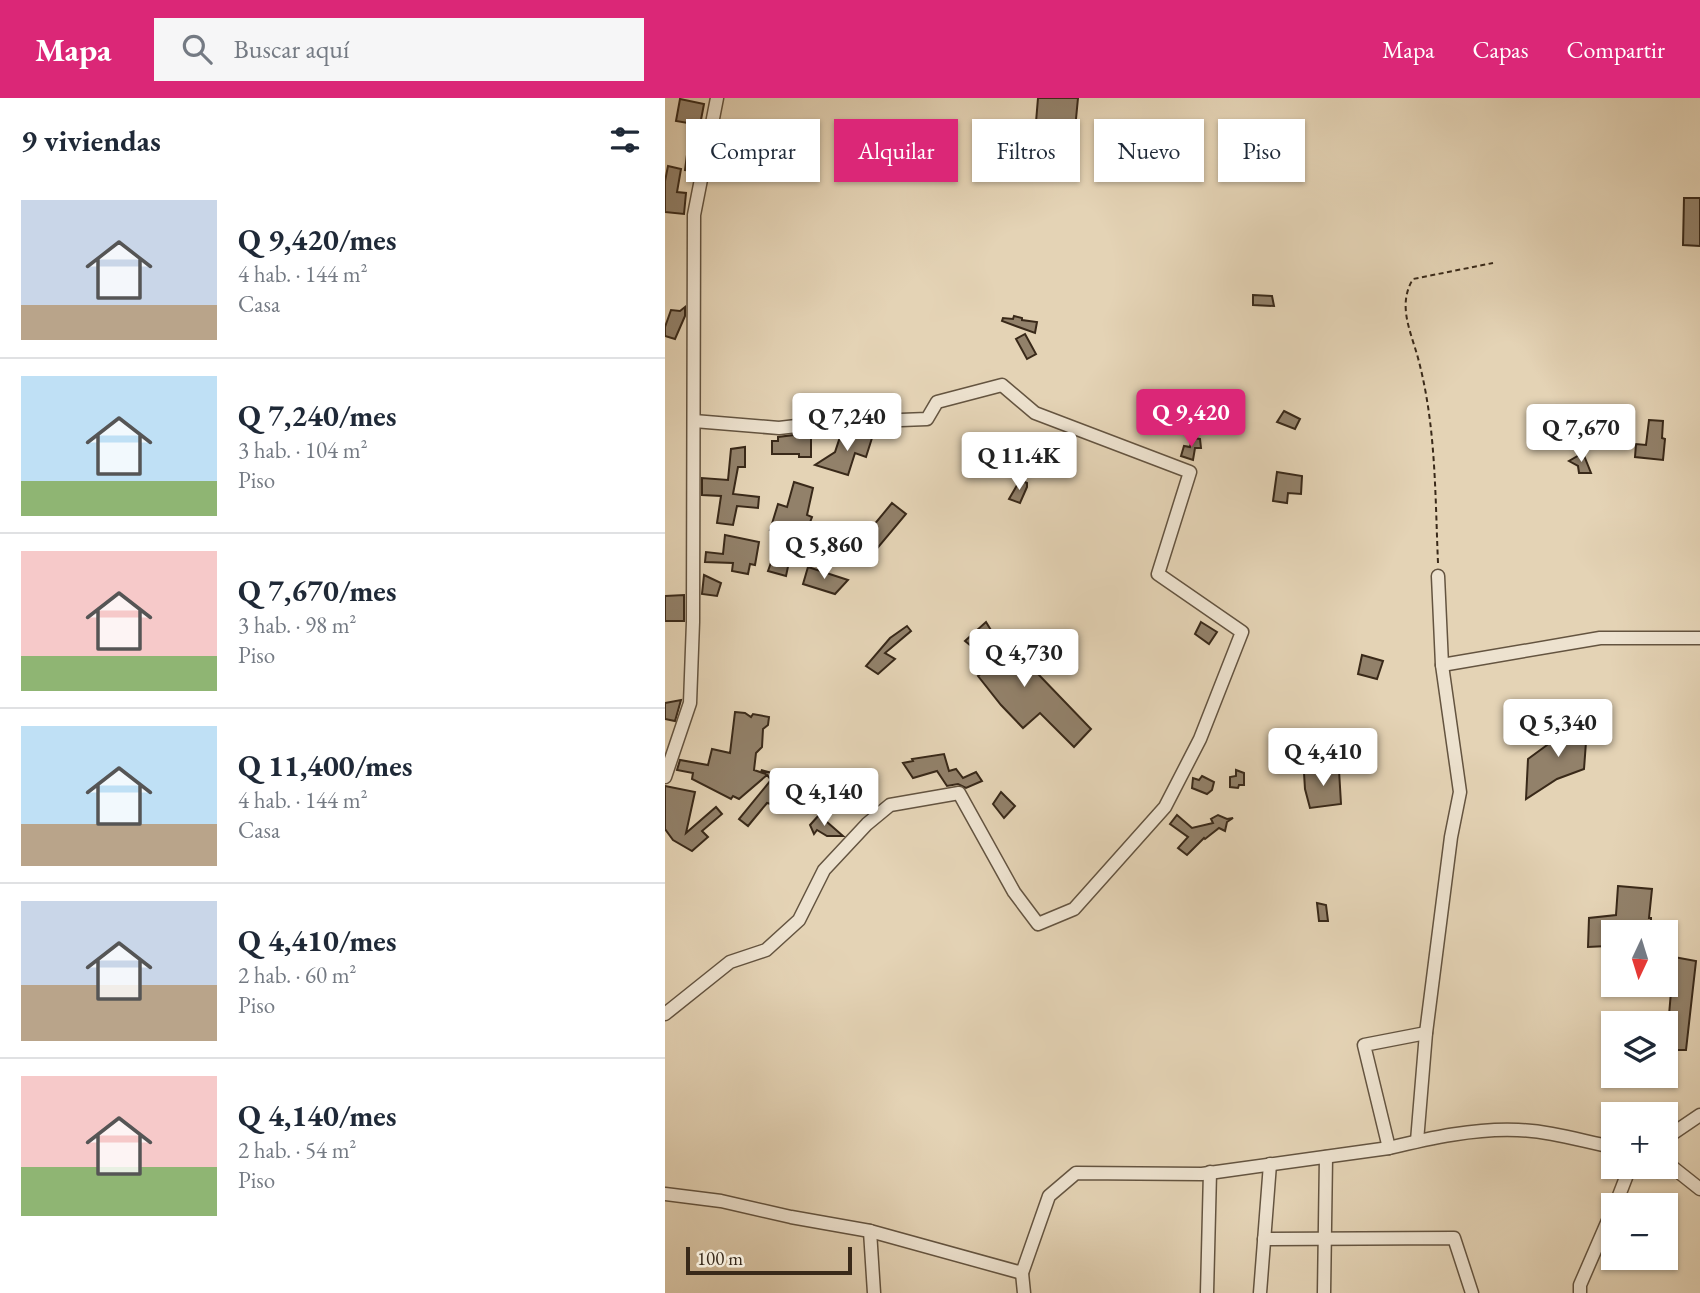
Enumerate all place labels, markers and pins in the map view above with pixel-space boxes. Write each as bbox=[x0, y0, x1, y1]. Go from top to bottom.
pin: Q 9,420 bbox=[1126, 390, 1256, 449]
pin: Q 7,240 bbox=[782, 394, 912, 453]
pin: Q 7,670 bbox=[1516, 404, 1646, 464]
pin: Q 11.4K bbox=[954, 432, 1084, 492]
pin: Q 5,860 bbox=[759, 522, 889, 581]
pin: Q 4,730 bbox=[959, 630, 1089, 689]
pin: Q 5,340 bbox=[1493, 700, 1623, 759]
pin: Q 4,410 bbox=[1258, 728, 1388, 788]
pin: Q 4,140 bbox=[759, 768, 889, 828]

